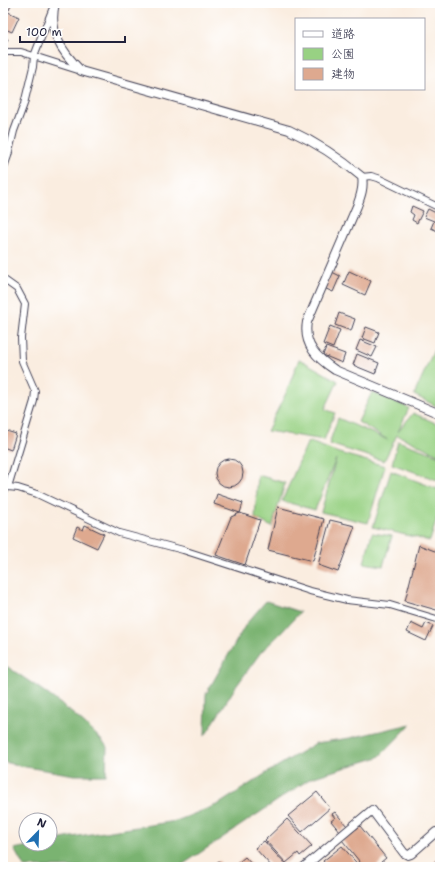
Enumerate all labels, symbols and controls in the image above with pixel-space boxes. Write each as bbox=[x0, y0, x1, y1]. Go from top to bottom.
scale bar bbox=[20, 18, 125, 44]
legend bbox=[295, 18, 425, 90]
text: 100 m bbox=[26, 24, 62, 40]
text: 道路 bbox=[331, 26, 355, 42]
text: 公園 bbox=[331, 46, 355, 62]
text: 建物 bbox=[331, 66, 355, 82]
north arrow bbox=[18, 812, 58, 852]
text: N bbox=[35, 815, 49, 832]

